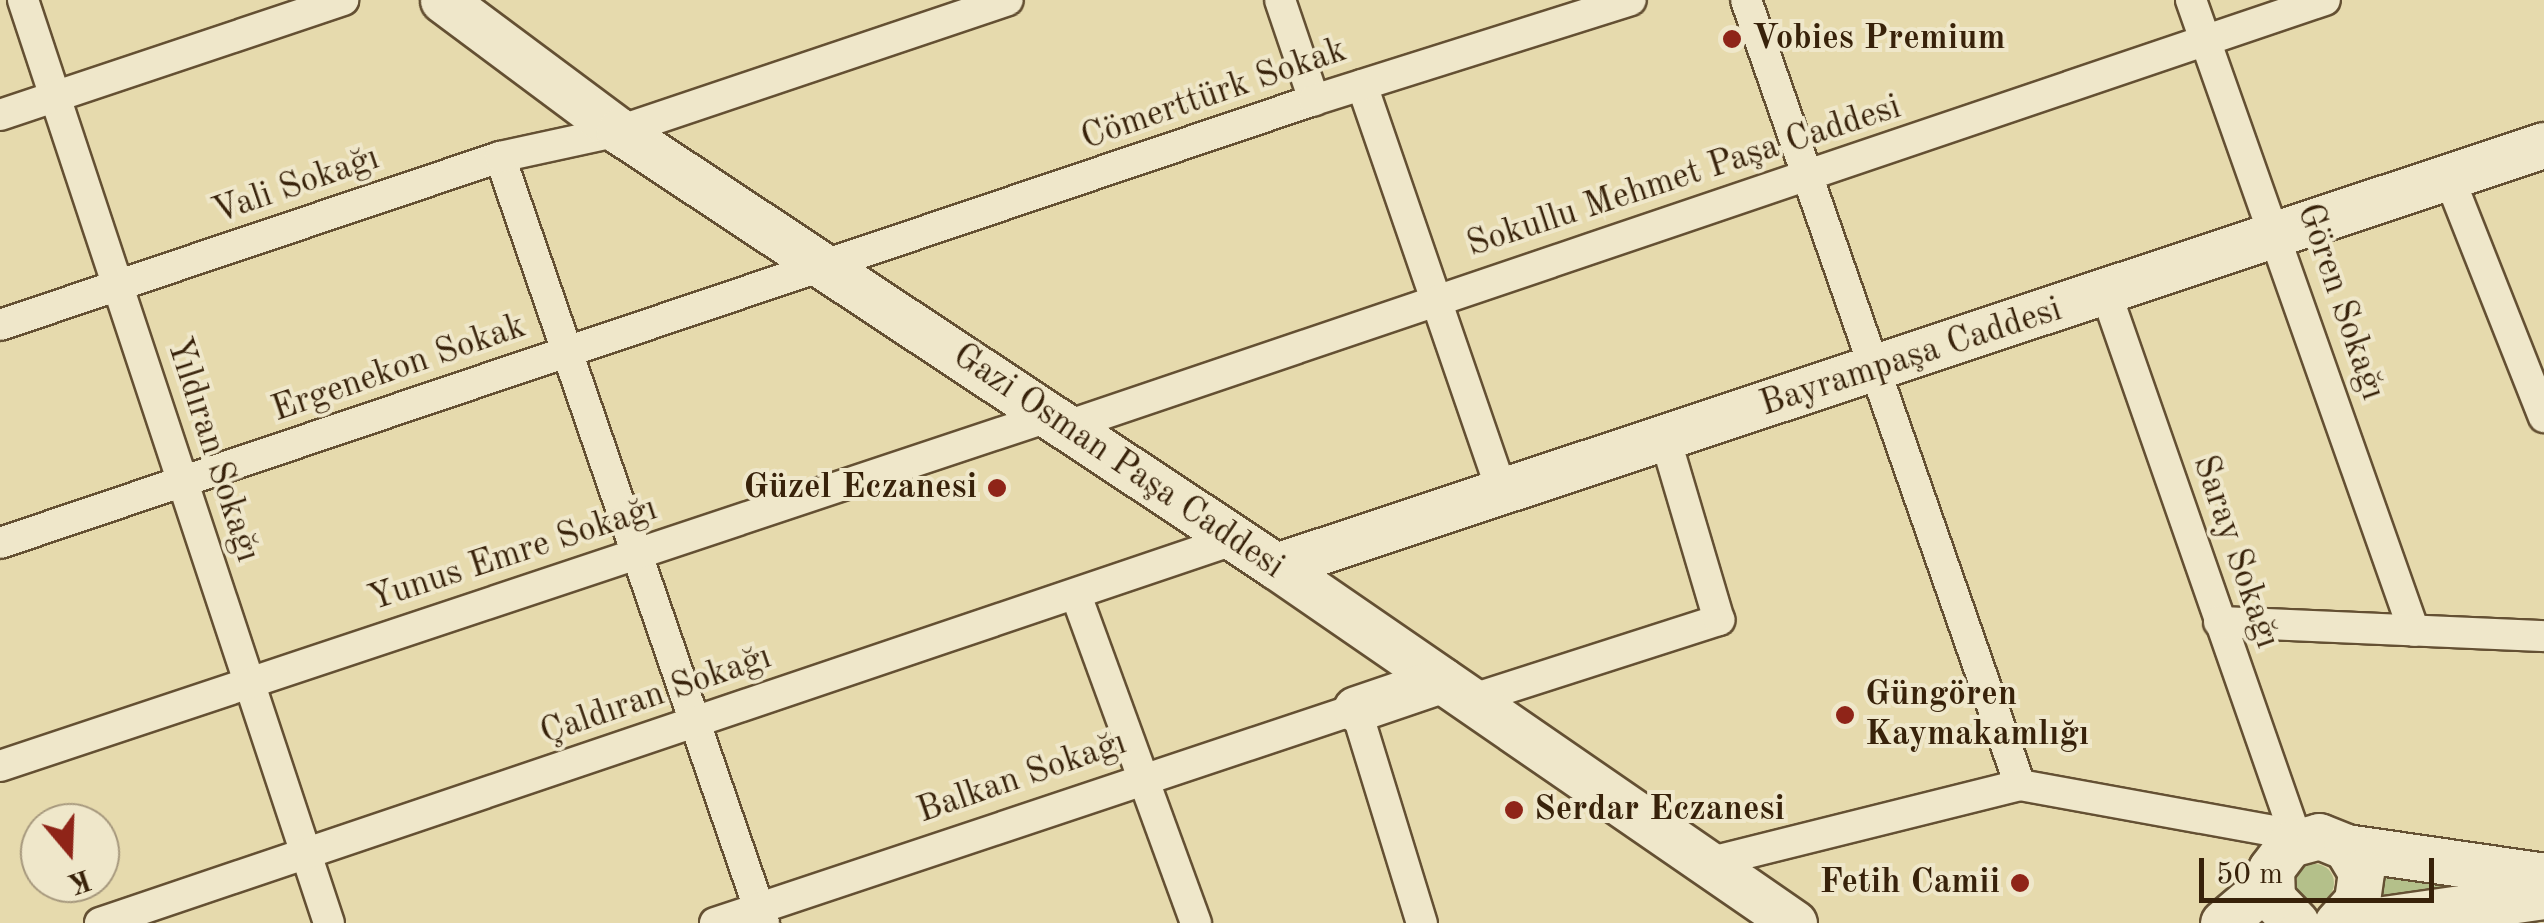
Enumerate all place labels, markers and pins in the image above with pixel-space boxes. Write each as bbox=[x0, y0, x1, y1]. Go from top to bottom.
place label: Vobies Premium bbox=[1752, 18, 2005, 60]
marker: Vobies Premium bbox=[1721, 28, 1743, 50]
place label: Güzel Eczanesi bbox=[744, 467, 977, 509]
marker: Güzel Eczanesi bbox=[986, 477, 1008, 499]
place label: Güngören Kaymakamlığı bbox=[1865, 674, 2089, 756]
marker: Güngören Kaymakamlığı bbox=[1834, 704, 1856, 726]
place label: Serdar Eczanesi bbox=[1534, 789, 1785, 831]
marker: Serdar Eczanesi bbox=[1503, 799, 1525, 821]
place label: Fetih Camii bbox=[1819, 862, 2000, 904]
marker: Fetih Camii bbox=[2009, 872, 2031, 894]

